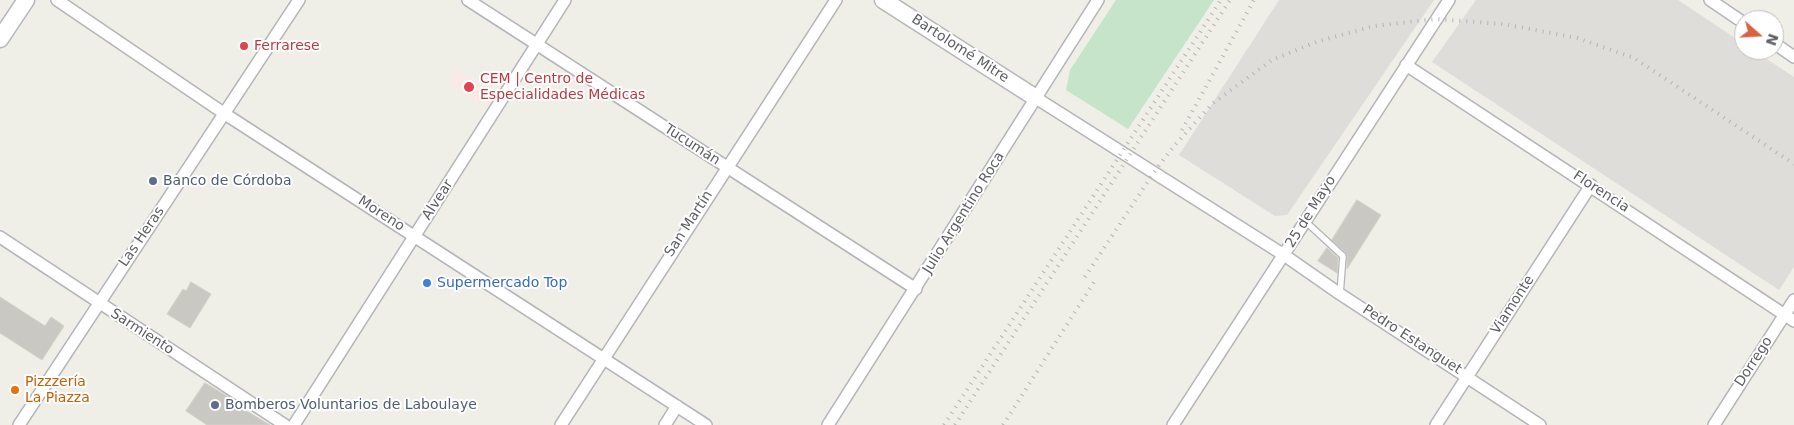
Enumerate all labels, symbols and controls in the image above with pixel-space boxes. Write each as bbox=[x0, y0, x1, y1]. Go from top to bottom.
north arrow bbox=[1734, 10, 1784, 60]
street label: Bartolomé Mitre bbox=[908, 11, 1012, 87]
text: N bbox=[1763, 31, 1782, 48]
place label: Ferrarese bbox=[254, 38, 320, 54]
marker: Ferrarese bbox=[238, 40, 250, 52]
place label: CEM | Centro de Especialidades Médicas bbox=[480, 71, 645, 104]
marker: CEM | Centro de Especialidades Médicas bbox=[462, 80, 476, 94]
street label: Tucumán bbox=[661, 121, 723, 169]
street label: Julio Argentino Roca bbox=[920, 149, 1008, 277]
street label: Florencia bbox=[1570, 168, 1632, 216]
place label: Banco de Córdoba bbox=[163, 173, 291, 189]
street label: 25 de Mayo bbox=[1282, 173, 1340, 251]
marker: Banco de Córdoba bbox=[147, 175, 159, 187]
street label: Alvear bbox=[419, 177, 457, 223]
street label: San Martín bbox=[661, 188, 717, 260]
street label: Moreno bbox=[355, 193, 407, 235]
street label: Las Heras bbox=[116, 204, 168, 270]
street label: Viamonte bbox=[1488, 272, 1538, 338]
place label: Supermercado Top bbox=[437, 275, 567, 291]
marker: Supermercado Top bbox=[421, 277, 433, 289]
street label: Pedro Estanguet bbox=[1359, 302, 1465, 378]
street label: Sarmiento bbox=[107, 305, 177, 359]
street label: Dorrego bbox=[1732, 334, 1776, 390]
place label: Pizzzería La Piazza bbox=[25, 374, 90, 407]
marker: Pizzzería La Piazza bbox=[9, 384, 21, 396]
place label: Bomberos Voluntarios de Laboulaye bbox=[225, 397, 477, 413]
marker: Bomberos Voluntarios de Laboulaye bbox=[209, 399, 221, 411]

